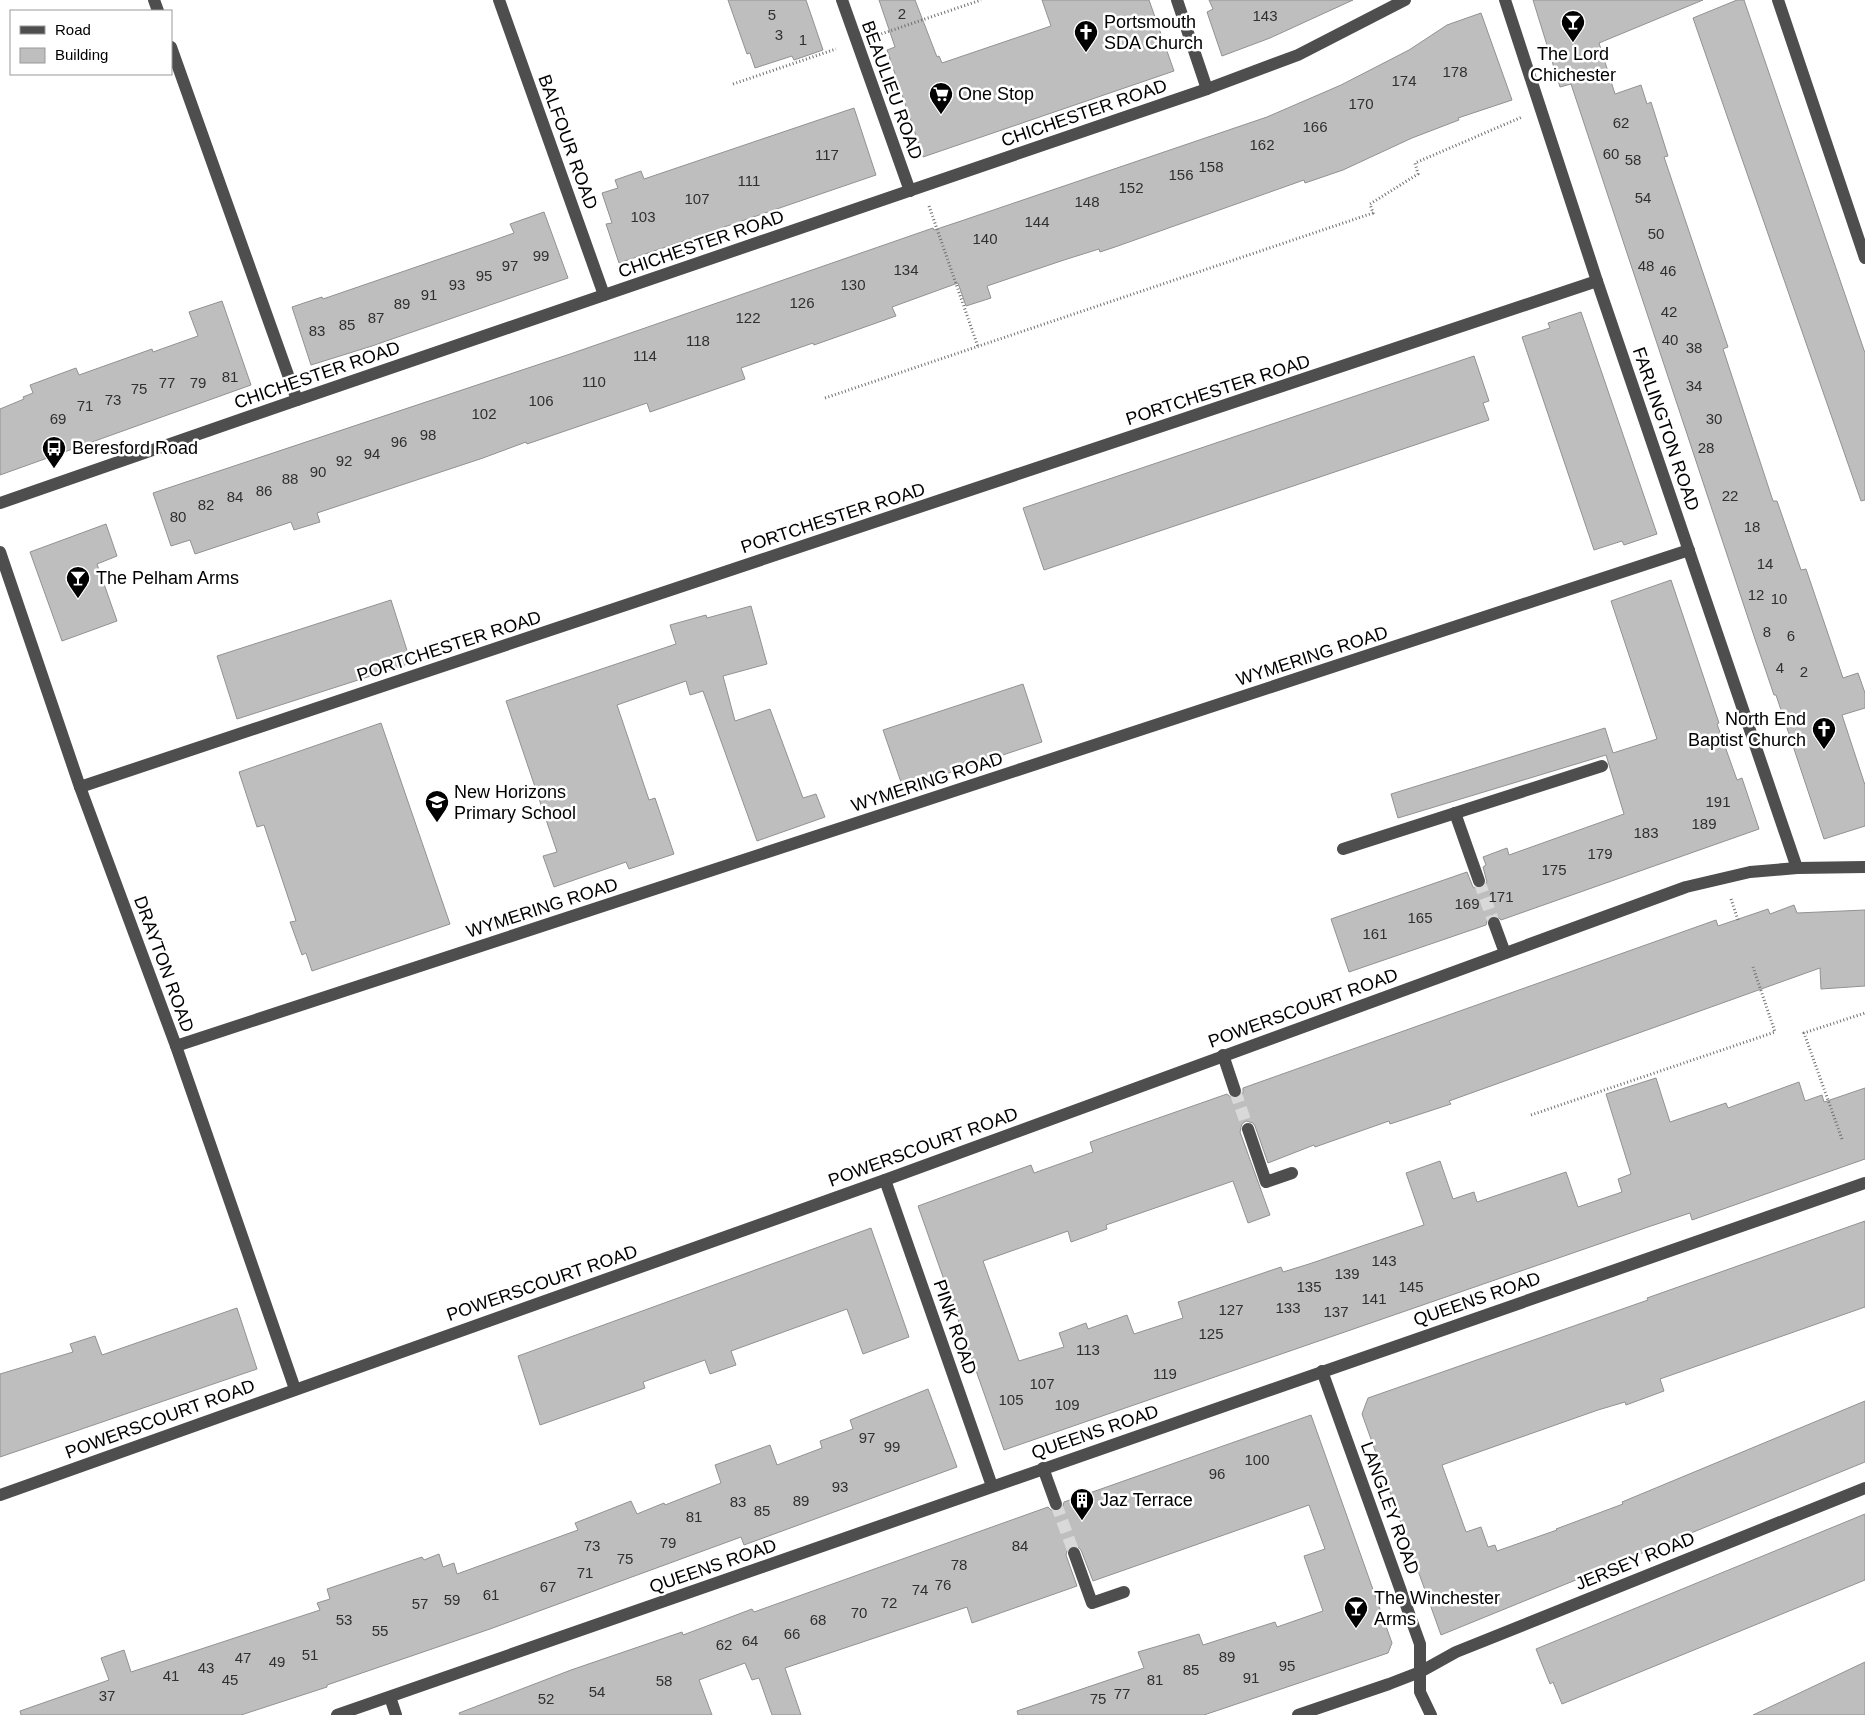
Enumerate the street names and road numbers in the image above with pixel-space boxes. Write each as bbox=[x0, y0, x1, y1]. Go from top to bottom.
street label: BEAULIEU ROAD bbox=[858, 18, 926, 162]
street label: BALFOUR ROAD bbox=[534, 72, 602, 212]
street label: CHICHESTER ROAD bbox=[998, 75, 1170, 151]
street label: CHICHESTER ROAD bbox=[615, 206, 787, 282]
street label: CHICHESTER ROAD bbox=[231, 337, 403, 413]
street label: FARLINGTON ROAD bbox=[1629, 345, 1703, 513]
street label: PORTCHESTER ROAD bbox=[1123, 351, 1313, 429]
street label: PORTCHESTER ROAD bbox=[738, 479, 928, 557]
street label: PORTCHESTER ROAD bbox=[354, 607, 544, 685]
street label: WYMERING ROAD bbox=[1234, 622, 1390, 690]
street label: WYMERING ROAD bbox=[849, 748, 1005, 816]
street label: WYMERING ROAD bbox=[464, 874, 620, 942]
street label: DRAYTON ROAD bbox=[130, 893, 198, 1035]
street label: POWERSCOURT ROAD bbox=[1205, 964, 1401, 1052]
street label: POWERSCOURT ROAD bbox=[825, 1103, 1021, 1191]
street label: POWERSCOURT ROAD bbox=[444, 1241, 640, 1325]
street label: QUEENS ROAD bbox=[1411, 1268, 1543, 1330]
street label: PINK ROAD bbox=[929, 1277, 981, 1377]
street label: POWERSCOURT ROAD bbox=[62, 1375, 258, 1463]
street label: QUEENS ROAD bbox=[1029, 1401, 1161, 1463]
street label: LANGLEY ROAD bbox=[1357, 1439, 1423, 1577]
street label: JERSEY ROAD bbox=[1573, 1528, 1697, 1594]
street label: QUEENS ROAD bbox=[647, 1535, 779, 1597]

